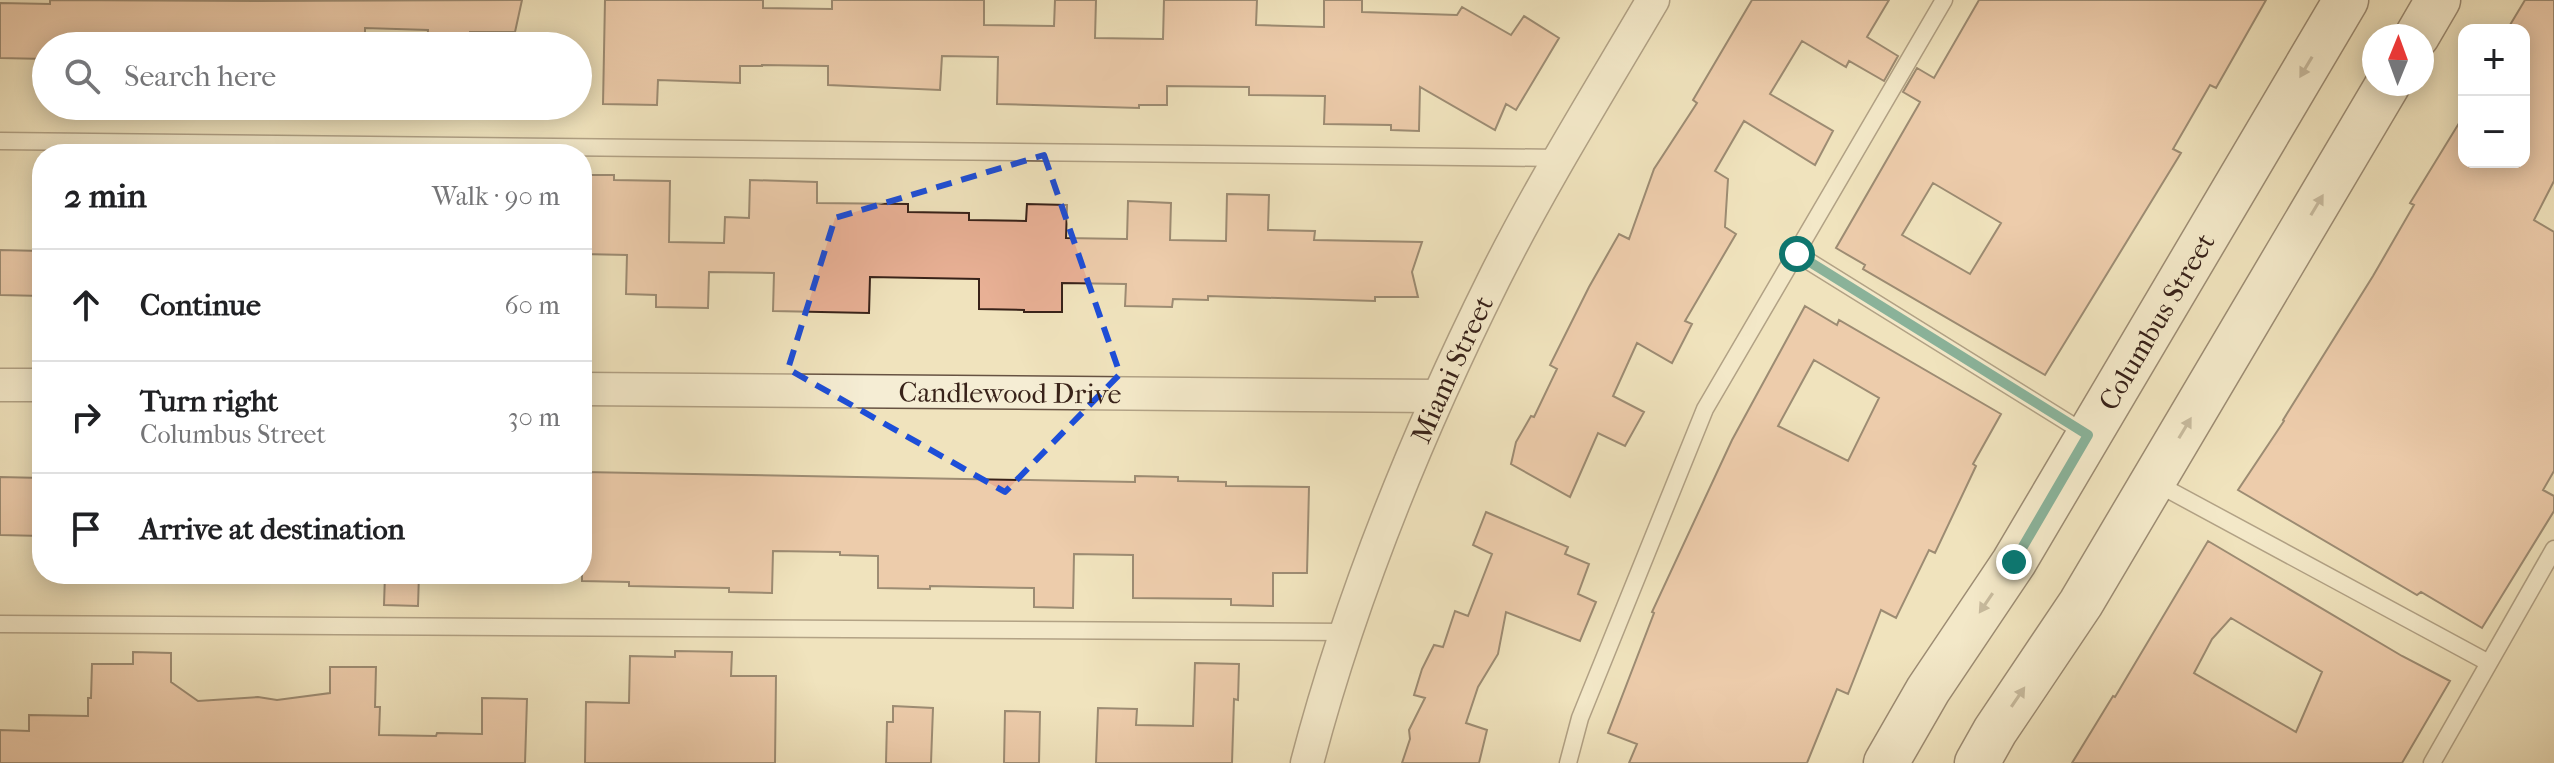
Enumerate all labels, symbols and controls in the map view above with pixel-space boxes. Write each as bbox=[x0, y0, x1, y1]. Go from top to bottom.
north arrow bbox=[2362, 24, 2434, 96]
map controls bbox=[2458, 24, 2530, 168]
button: + bbox=[2458, 24, 2530, 96]
search box bbox=[32, 32, 592, 120]
icon: search bbox=[60, 54, 104, 98]
one-way arrow bbox=[2299, 56, 2313, 78]
text: Search here bbox=[124, 59, 276, 94]
button: − bbox=[2458, 96, 2530, 168]
text: 2 min bbox=[64, 176, 147, 216]
text: Walk · 90 m bbox=[432, 181, 560, 212]
one-way arrow bbox=[2310, 194, 2324, 216]
street label: Columbus Street bbox=[2092, 227, 2222, 416]
route start bbox=[1779, 236, 1815, 272]
icon: ahead bbox=[64, 283, 108, 327]
text: Continue bbox=[140, 288, 261, 323]
text: 60 m bbox=[504, 290, 560, 321]
street label: Miami Street bbox=[1404, 290, 1500, 448]
street label: Candlewood Drive bbox=[898, 376, 1122, 410]
text: Turn right bbox=[140, 384, 278, 419]
icon: right bbox=[64, 395, 108, 439]
text: 30 m bbox=[508, 402, 560, 433]
one-way arrow bbox=[2177, 417, 2191, 439]
text: Columbus Street bbox=[140, 419, 326, 450]
icon: arrive bbox=[64, 507, 108, 551]
text: Arrive at destination bbox=[140, 512, 405, 547]
route end bbox=[1996, 544, 2032, 580]
one-way arrow bbox=[1979, 592, 1994, 613]
one-way arrow bbox=[2010, 686, 2025, 707]

